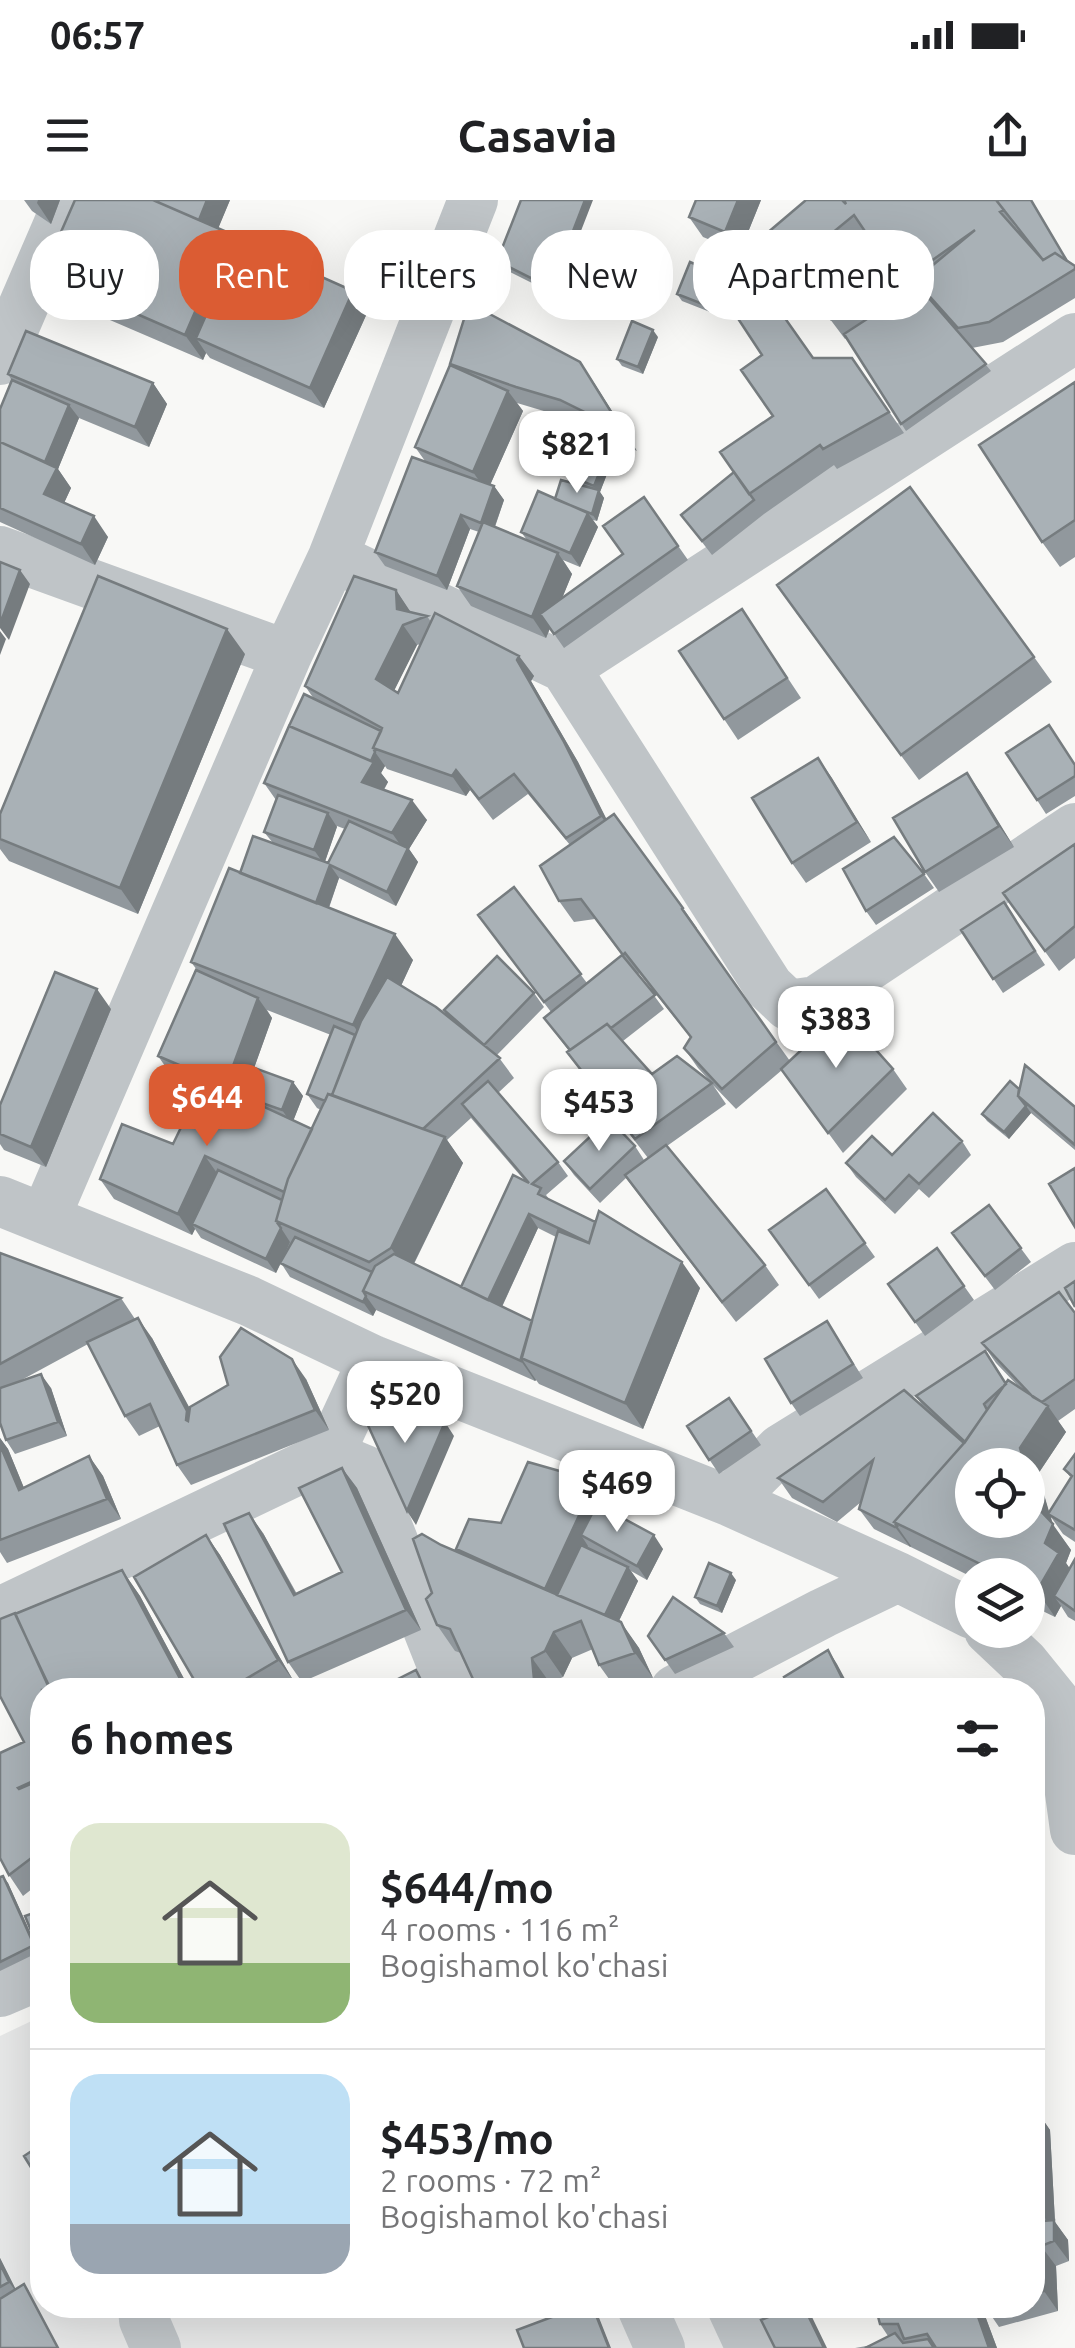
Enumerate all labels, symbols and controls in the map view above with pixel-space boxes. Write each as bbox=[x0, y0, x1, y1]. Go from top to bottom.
text: 06:57 bbox=[50, 14, 145, 56]
icon: menu bbox=[40, 108, 95, 163]
icon: share bbox=[980, 108, 1035, 163]
text: Casavia bbox=[458, 110, 617, 161]
chip: Buy bbox=[30, 230, 159, 320]
chip: Rent bbox=[179, 230, 324, 320]
chip: Filters bbox=[344, 230, 511, 320]
chip: New bbox=[531, 230, 673, 320]
chip: Apartment bbox=[693, 230, 934, 320]
pin: $821 bbox=[518, 411, 636, 496]
text: $821 bbox=[541, 425, 613, 461]
pin: $383 bbox=[777, 986, 895, 1071]
text: $383 bbox=[800, 1000, 872, 1036]
pin: $644 bbox=[148, 1064, 266, 1149]
pin: $453 bbox=[540, 1069, 658, 1154]
text: $644 bbox=[171, 1078, 243, 1114]
text: $453 bbox=[563, 1083, 635, 1119]
pin: $520 bbox=[346, 1361, 464, 1446]
text: $520 bbox=[369, 1375, 441, 1411]
map controls bbox=[955, 1448, 1045, 1648]
button: locate bbox=[955, 1448, 1045, 1538]
pin: $469 bbox=[558, 1450, 676, 1535]
text: $469 bbox=[581, 1464, 653, 1500]
button: layers bbox=[955, 1558, 1045, 1648]
icon: filters bbox=[950, 1711, 1005, 1766]
text: 6 homes bbox=[70, 1715, 234, 1762]
icon: home bbox=[150, 1863, 270, 1983]
text: $644/mo bbox=[380, 1864, 554, 1911]
text: 4 rooms · 116 m² bbox=[380, 1911, 620, 1947]
text: Bogishamol ko'chasi bbox=[380, 1947, 668, 1983]
icon: home bbox=[150, 2114, 270, 2234]
text: $453/mo bbox=[380, 2115, 554, 2162]
text: 2 rooms · 72 m² bbox=[380, 2162, 601, 2198]
text: Bogishamol ko'chasi bbox=[380, 2198, 668, 2234]

